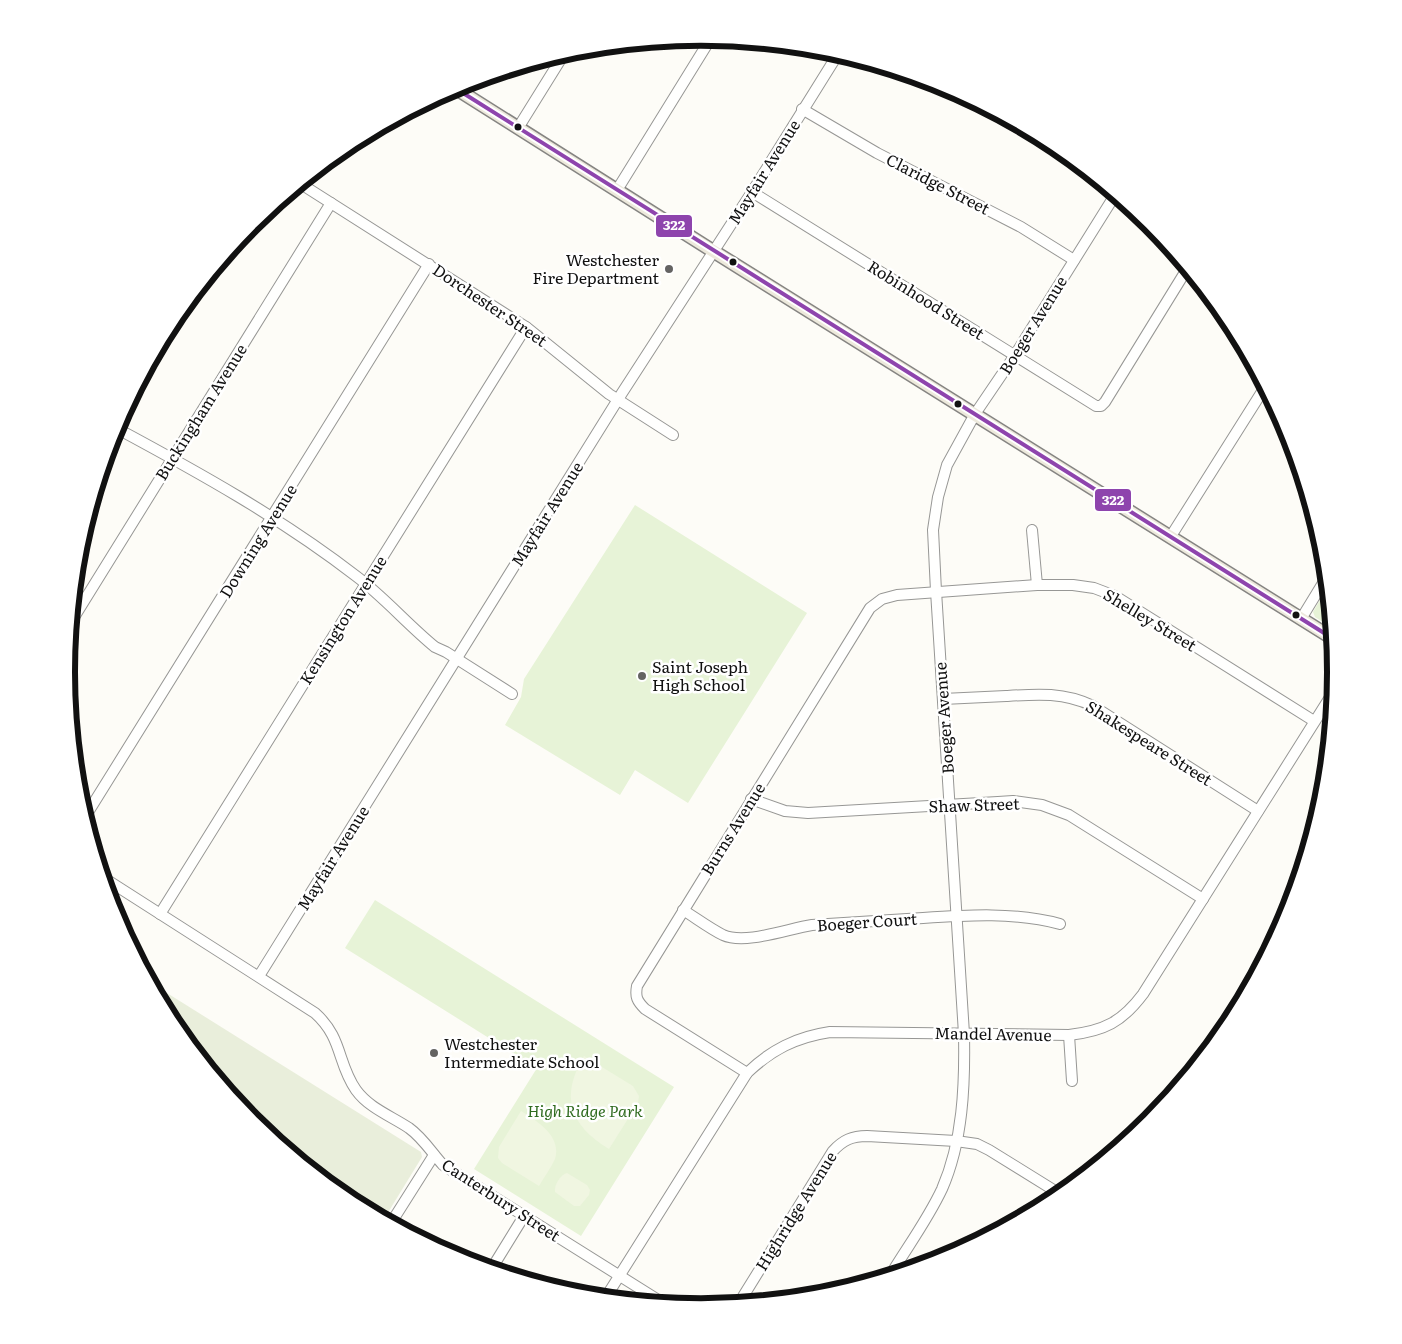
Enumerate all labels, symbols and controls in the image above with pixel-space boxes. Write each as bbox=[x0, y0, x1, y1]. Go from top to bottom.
street label: Mayfair Avenue bbox=[721, 114, 805, 229]
unlabelled marker bbox=[513, 122, 523, 132]
street label: Claridge Street bbox=[882, 147, 995, 220]
line badge: 322 bbox=[655, 214, 693, 238]
text: 322 bbox=[663, 214, 686, 234]
place label: Westchester Fire Department bbox=[532, 247, 660, 289]
street label: Robinhood Street bbox=[863, 254, 990, 345]
street label: Dorchester Street bbox=[429, 257, 553, 352]
unlabelled marker bbox=[728, 257, 738, 267]
marker: Westchester Fire Department bbox=[663, 263, 675, 275]
street label: Boeger Avenue bbox=[992, 271, 1072, 378]
street label: Buckingham Avenue bbox=[148, 339, 252, 484]
unlabelled marker bbox=[953, 399, 963, 409]
street label: Mayfair Avenue bbox=[504, 456, 588, 571]
street label: Downing Avenue bbox=[213, 479, 302, 602]
line badge: 322 bbox=[1094, 488, 1132, 512]
text: 322 bbox=[1102, 489, 1125, 509]
street label: Kensington Avenue bbox=[293, 550, 392, 689]
street label: Shelley Street bbox=[1099, 582, 1202, 657]
unlabelled marker bbox=[1291, 610, 1301, 620]
place label: Saint Joseph High School bbox=[652, 654, 749, 696]
street label: Boeger Avenue bbox=[927, 661, 959, 775]
marker: Saint Joseph High School bbox=[636, 670, 648, 682]
street label: Shakespeare Street bbox=[1082, 694, 1218, 791]
street label: Burns Avenue bbox=[694, 777, 770, 879]
street label: Shaw Street bbox=[928, 790, 1020, 818]
street label: Mayfair Avenue bbox=[290, 800, 374, 915]
street label: Boeger Court bbox=[816, 905, 918, 936]
street label: Mandel Avenue bbox=[934, 1020, 1052, 1046]
place label: Westchester Intermediate School bbox=[444, 1031, 599, 1073]
marker: Westchester Intermediate School bbox=[428, 1047, 440, 1059]
park label: High Ridge Park bbox=[527, 1098, 643, 1122]
street label: Highridge Avenue bbox=[749, 1146, 842, 1275]
street label: Canterbury Street bbox=[438, 1152, 566, 1247]

